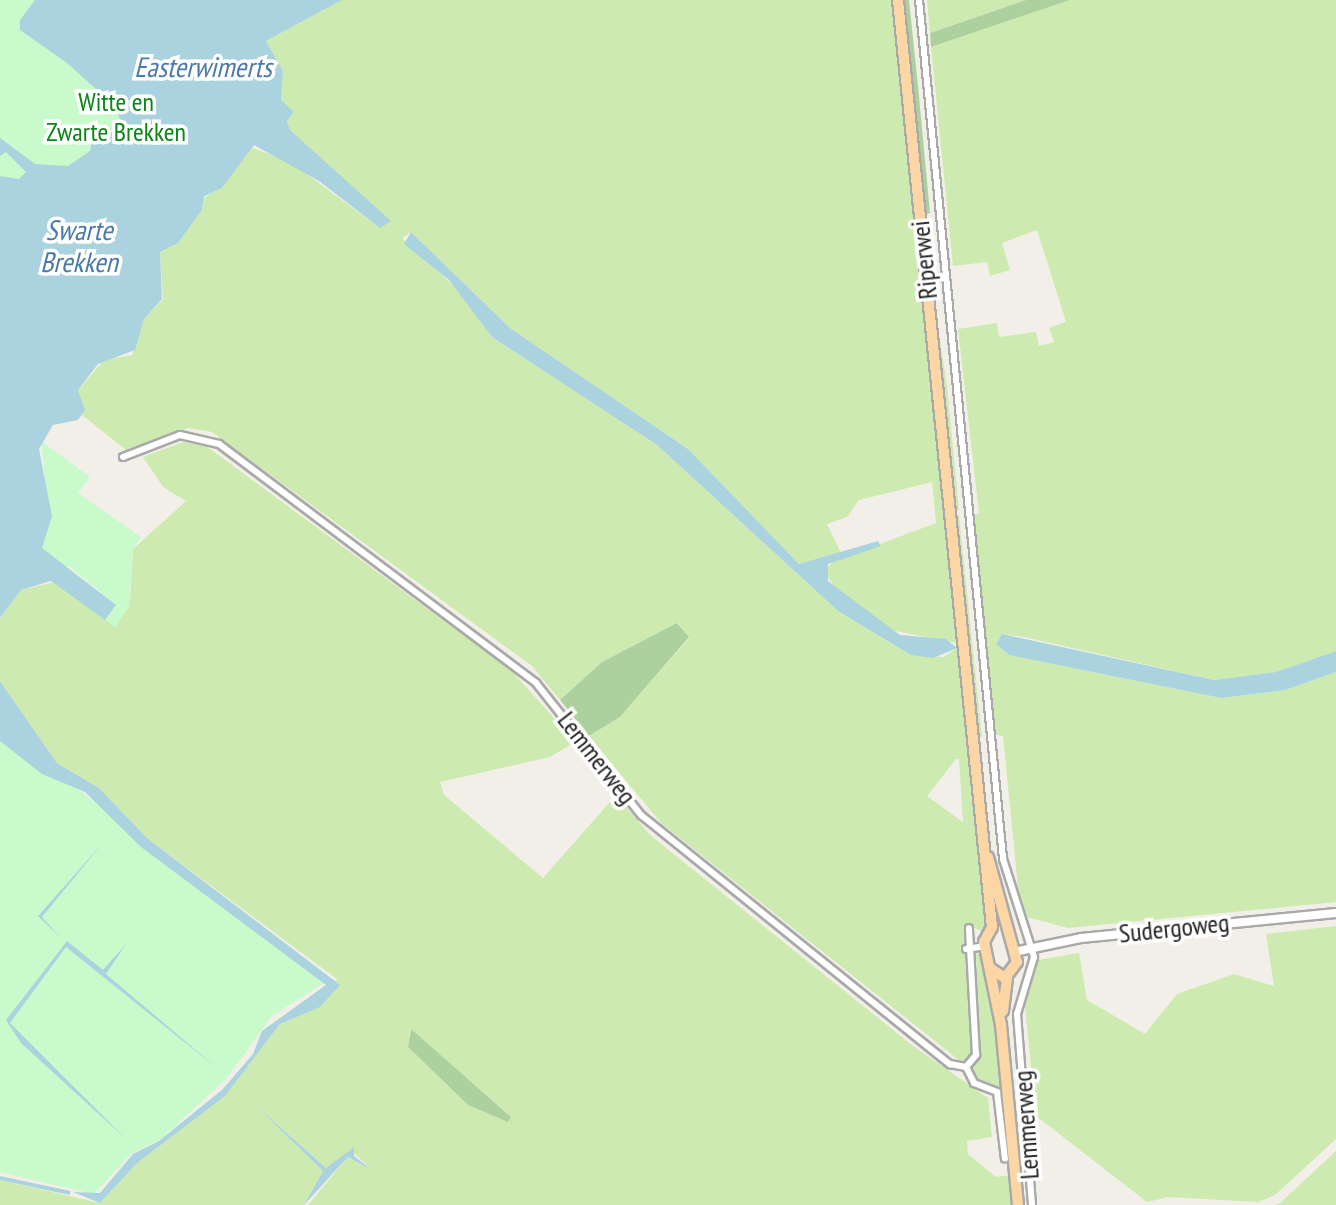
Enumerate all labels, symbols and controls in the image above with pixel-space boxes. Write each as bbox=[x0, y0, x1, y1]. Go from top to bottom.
water label: Easterwimerts bbox=[134, 50, 272, 84]
park label: Witte en Zwarte Brekken bbox=[46, 86, 186, 148]
water label: Swarte Brekken bbox=[40, 213, 118, 279]
street label: Riperwei bbox=[904, 219, 944, 301]
street label: Lemmerweg bbox=[551, 705, 643, 811]
street label: Sudergoweg bbox=[1117, 907, 1231, 949]
street label: Lemmerweg bbox=[1007, 1070, 1045, 1180]

